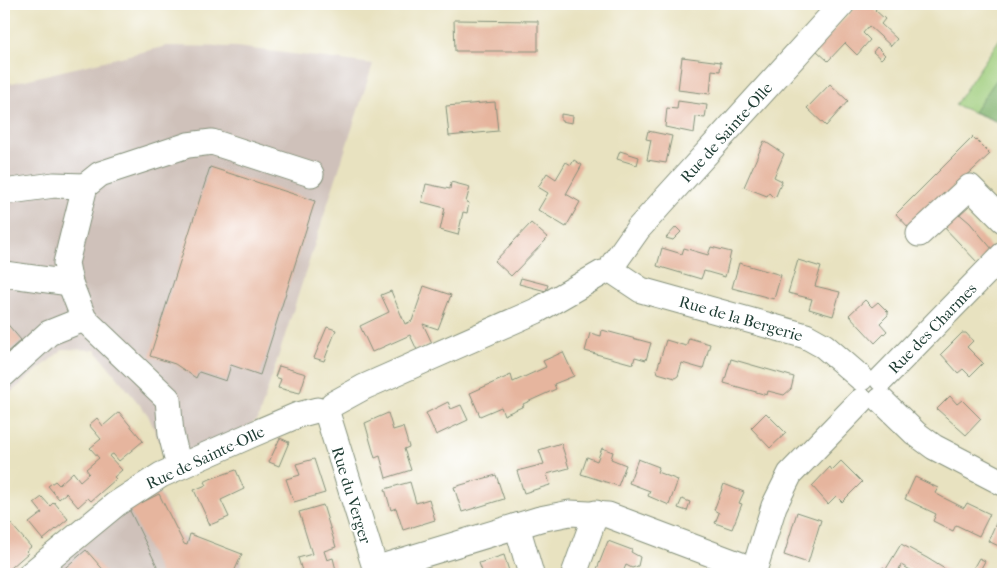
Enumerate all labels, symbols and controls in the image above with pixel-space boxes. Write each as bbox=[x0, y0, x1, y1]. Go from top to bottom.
street label: Rue de Sainte-Olle bbox=[676, 78, 776, 186]
street label: Rue des Charmes bbox=[884, 279, 980, 378]
street label: Rue de la Bergerie bbox=[677, 292, 805, 345]
street label: Rue de Sainte-Olle bbox=[143, 422, 267, 493]
street label: Rue du Verger bbox=[328, 444, 375, 546]

